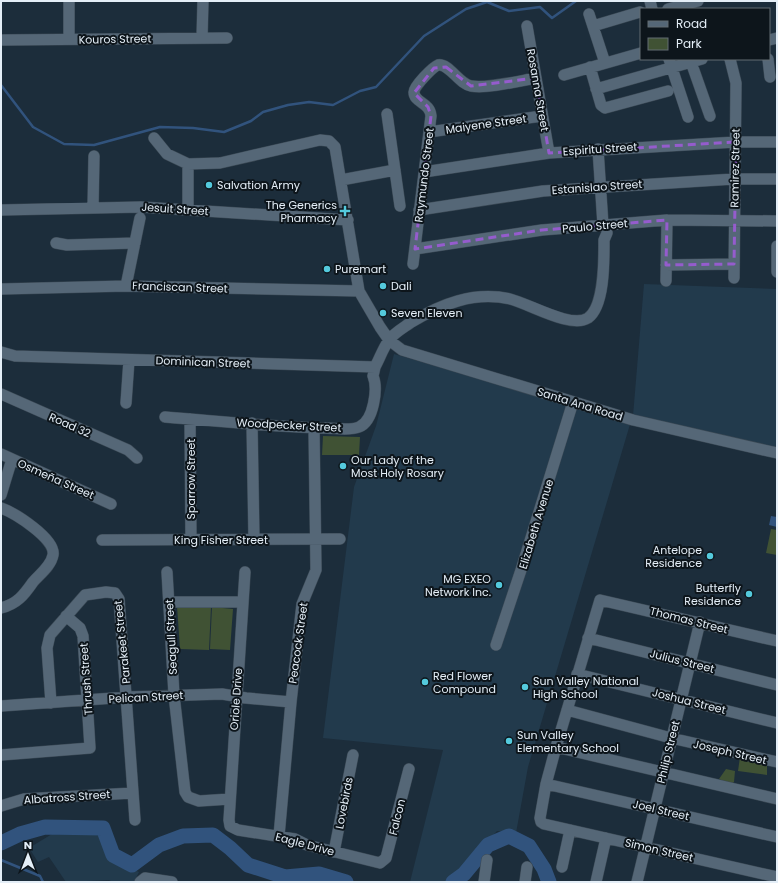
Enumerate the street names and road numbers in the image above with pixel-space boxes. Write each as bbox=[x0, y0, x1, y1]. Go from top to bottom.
street label: Kouros Street bbox=[79, 30, 151, 48]
street label: Rosanna Street bbox=[523, 47, 553, 133]
street label: Maiyene Street bbox=[444, 110, 528, 138]
street label: Raymundo Street bbox=[410, 127, 438, 223]
street label: Ramirez Street bbox=[726, 128, 744, 208]
street label: Espiritu Street bbox=[562, 138, 638, 160]
street label: Estanislao Street bbox=[551, 176, 643, 198]
street label: Jesuit Street bbox=[141, 199, 209, 219]
street label: Paulo Street bbox=[562, 215, 628, 237]
street label: Franciscan Street bbox=[132, 277, 228, 297]
street label: Dominican Street bbox=[155, 352, 251, 372]
street label: Santa Ana Road bbox=[535, 383, 625, 425]
street label: Road 32 bbox=[46, 409, 94, 441]
street label: Woodpecker Street bbox=[236, 414, 342, 436]
street label: Sparrow Street bbox=[183, 439, 199, 519]
street label: Osmeña Street bbox=[15, 455, 97, 503]
street label: Elizabeth Avenue bbox=[515, 477, 557, 571]
street label: King Fisher Street bbox=[174, 532, 268, 548]
street label: Parakeet Street bbox=[110, 599, 134, 685]
street label: Seagull Street bbox=[161, 599, 181, 675]
street label: Peacock Street bbox=[284, 601, 312, 685]
street label: Thomas Street bbox=[648, 603, 730, 637]
street label: Thrush Street bbox=[76, 642, 96, 716]
street label: Julius Street bbox=[648, 645, 716, 677]
street label: Oriole Drive bbox=[226, 667, 246, 731]
street label: Joshua Street bbox=[651, 684, 727, 718]
street label: Pelican Street bbox=[108, 687, 184, 707]
street label: Philip Street bbox=[652, 719, 684, 785]
street label: Joseph Street bbox=[692, 736, 768, 768]
street label: Lovebirds bbox=[331, 776, 357, 830]
street label: Albatross Street bbox=[23, 786, 111, 808]
street label: Joel Street bbox=[631, 796, 691, 824]
street label: Falcon bbox=[385, 797, 409, 837]
street label: Eagle Drive bbox=[274, 828, 336, 860]
street label: Simon Street bbox=[623, 834, 695, 866]

